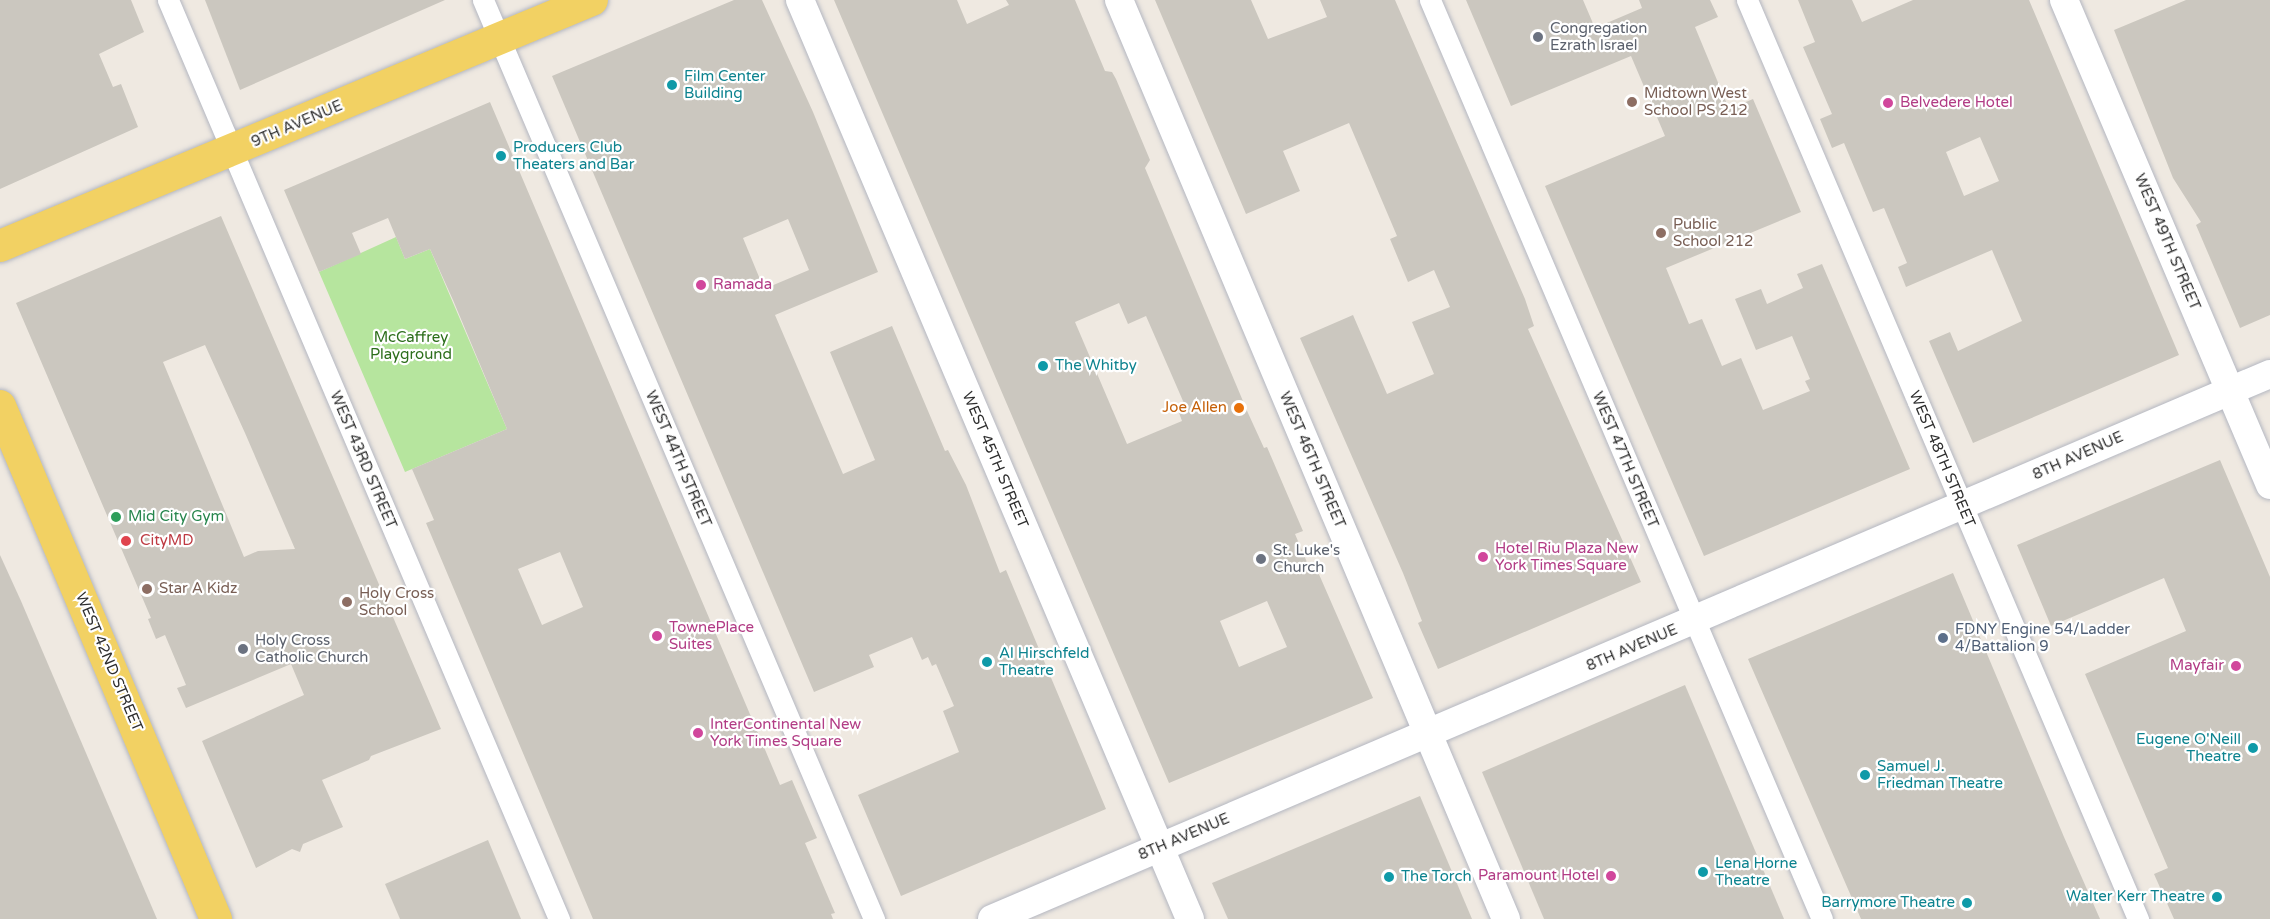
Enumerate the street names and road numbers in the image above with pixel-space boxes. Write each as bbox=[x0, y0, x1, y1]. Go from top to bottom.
street label: 9TH AVENUE bbox=[249, 97, 345, 151]
street label: WEST 49TH STREET bbox=[2130, 171, 2204, 313]
street label: WEST 43RD STREET bbox=[326, 388, 400, 532]
street label: WEST 44TH STREET bbox=[641, 388, 715, 530]
street label: WEST 48TH STREET bbox=[1905, 388, 1979, 530]
street label: WEST 45TH STREET bbox=[958, 389, 1032, 531]
street label: WEST 46TH STREET bbox=[1275, 389, 1349, 531]
street label: WEST 47TH STREET bbox=[1588, 389, 1662, 531]
street label: 8TH AVENUE bbox=[2030, 428, 2126, 484]
street label: WEST 42ND STREET bbox=[72, 590, 146, 734]
street label: 8TH AVENUE bbox=[1584, 621, 1680, 675]
street label: 8TH AVENUE bbox=[1136, 810, 1232, 864]

